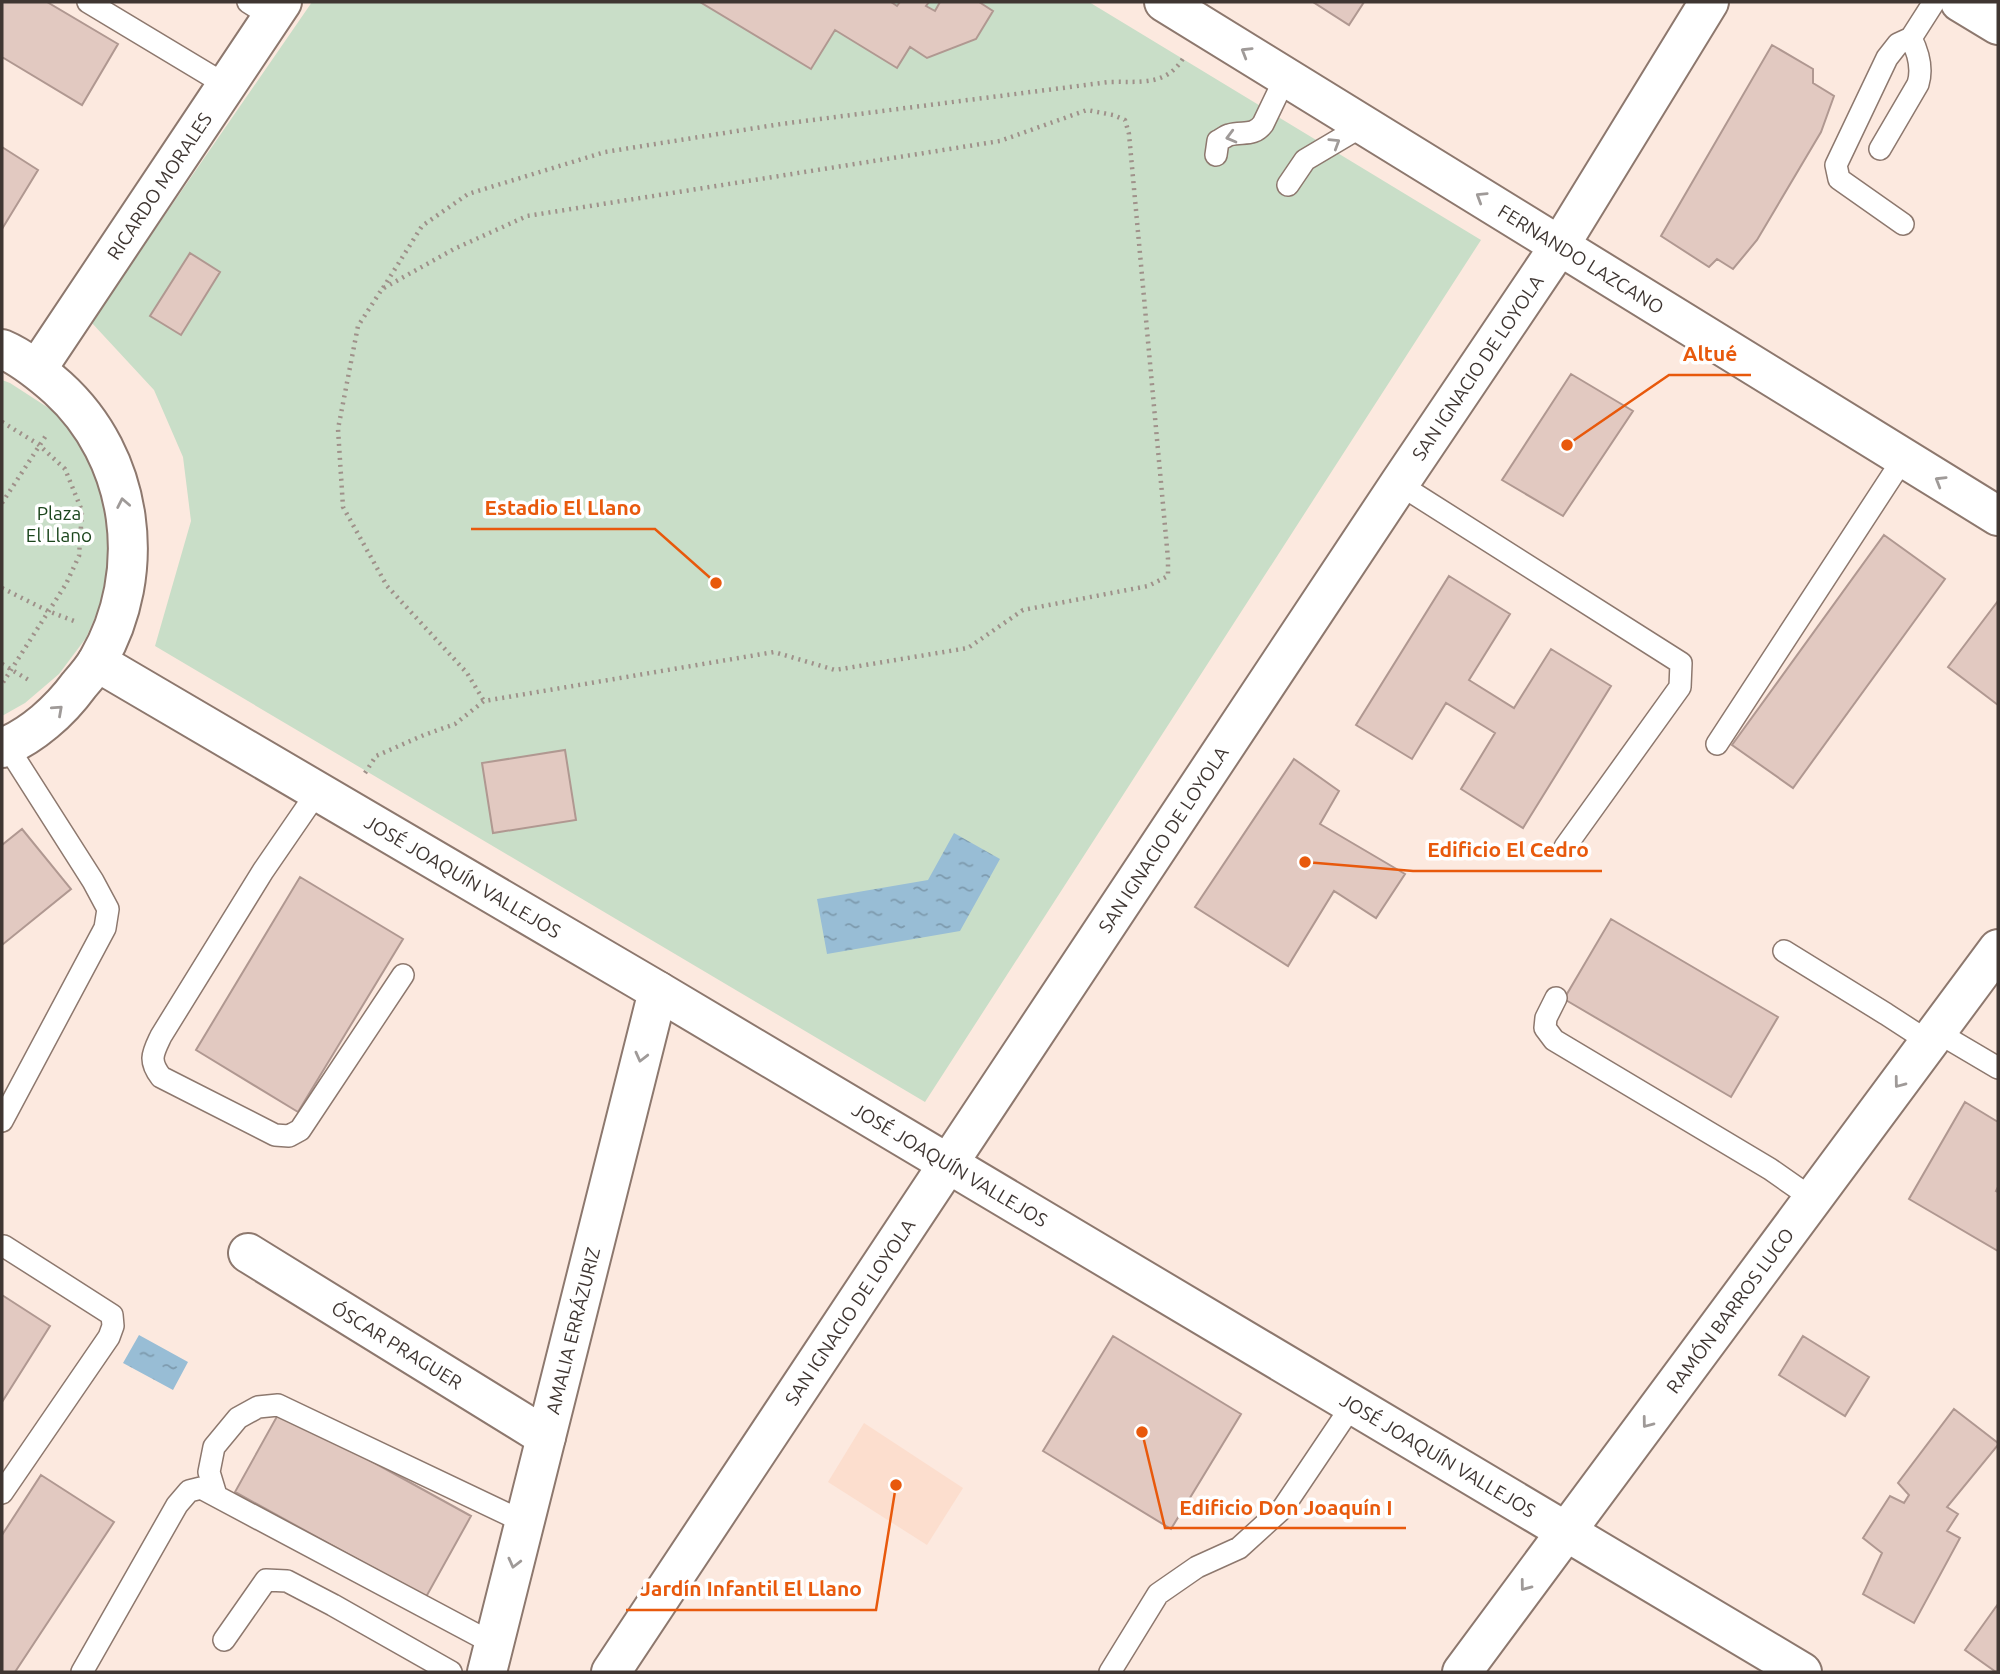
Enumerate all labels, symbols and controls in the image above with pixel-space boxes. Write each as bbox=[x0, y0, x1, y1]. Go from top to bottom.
one-way arrow bbox=[1240, 47, 1253, 60]
street label: RICARDO MORALES bbox=[102, 108, 216, 264]
one-way arrow bbox=[1226, 129, 1238, 143]
one-way arrow bbox=[1327, 138, 1340, 151]
one-way arrow bbox=[1476, 192, 1489, 205]
street label: FERNANDO LAZCANO bbox=[1494, 200, 1668, 318]
street label: SAN IGNACIO DE LOYOLA bbox=[1407, 270, 1548, 464]
callout: Altué bbox=[1669, 333, 1751, 375]
text: Altué bbox=[1683, 341, 1737, 365]
one-way arrow bbox=[1934, 476, 1947, 489]
callout: Estadio El Llano bbox=[471, 487, 655, 529]
text: Estadio El Llano bbox=[485, 495, 641, 519]
one-way arrow bbox=[116, 497, 131, 509]
park label: Plaza El Llano bbox=[26, 502, 92, 546]
one-way arrow bbox=[49, 706, 62, 718]
street label: SAN IGNACIO DE LOYOLA bbox=[1094, 742, 1233, 937]
street label: JOSÉ JOAQUÍN VALLEJOS bbox=[361, 810, 565, 943]
callout: Edificio El Cedro bbox=[1413, 829, 1602, 871]
text: Edificio El Cedro bbox=[1427, 837, 1589, 861]
one-way arrow bbox=[635, 1051, 649, 1063]
one-way arrow bbox=[1895, 1075, 1907, 1088]
street label: JOSÉ JOAQUÍN VALLEJOS bbox=[848, 1098, 1052, 1231]
street label: SAN IGNACIO DE LOYOLA bbox=[780, 1214, 920, 1409]
street label: RAMÓN BARROS LUCO bbox=[1662, 1224, 1798, 1397]
street label: AMALIA ERRÁZURIZ bbox=[541, 1245, 604, 1416]
street label: ÓSCAR PRAGUER bbox=[328, 1296, 466, 1394]
street label: JOSÉ JOAQUÍN VALLEJOS bbox=[1336, 1389, 1540, 1522]
one-way arrow bbox=[1642, 1415, 1655, 1428]
callout: Edificio Don Joaquín I bbox=[1165, 1486, 1406, 1528]
text: Edificio Don Joaquín I bbox=[1179, 1495, 1393, 1519]
one-way arrow bbox=[508, 1557, 522, 1569]
callout: Jardín Infantil El Llano bbox=[626, 1568, 876, 1610]
text: Jardín Infantil El Llano bbox=[640, 1576, 862, 1600]
one-way arrow bbox=[1521, 1578, 1533, 1591]

